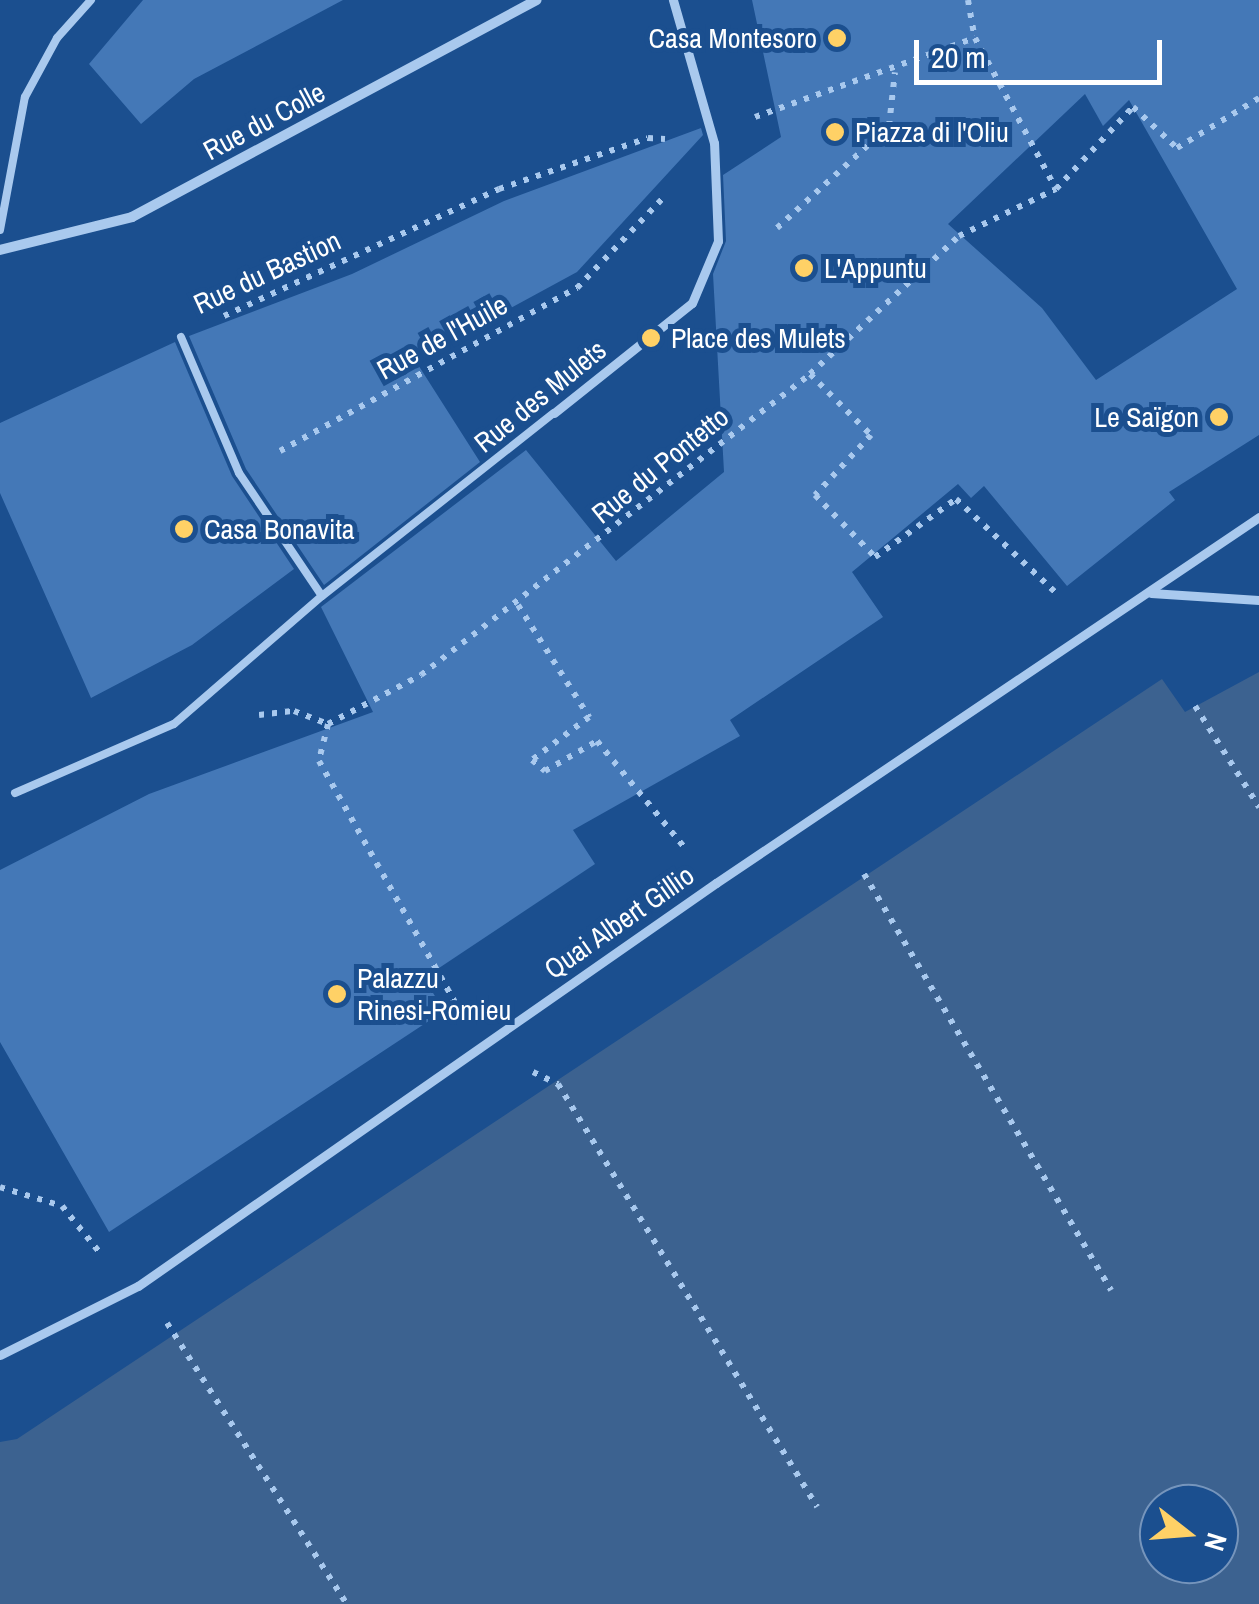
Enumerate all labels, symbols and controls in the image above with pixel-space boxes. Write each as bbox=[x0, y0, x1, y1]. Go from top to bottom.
scale bar bbox=[919, 20, 1166, 82]
place label: Casa Montesoro bbox=[649, 21, 817, 55]
marker: Casa Montesoro bbox=[826, 27, 848, 49]
text: 20 m bbox=[931, 37, 986, 77]
street label: Rue du Colle bbox=[198, 75, 330, 167]
place label: Piazza di l'Oliu bbox=[855, 115, 1009, 149]
marker: Piazza di l'Oliu bbox=[824, 121, 846, 143]
street label: Rue du Bastion bbox=[188, 223, 346, 321]
place label: L'Appuntu bbox=[824, 251, 927, 285]
marker: L'Appuntu bbox=[793, 257, 815, 279]
street label: Rue de l'Huile bbox=[371, 288, 513, 386]
place label: Place des Mulets bbox=[671, 321, 846, 355]
marker: Place des Mulets bbox=[640, 327, 662, 349]
street label: Rue des Mulets bbox=[467, 333, 613, 459]
street label: Rue du Pontetto bbox=[585, 400, 735, 530]
place label: Le Saïgon bbox=[1094, 400, 1199, 434]
marker: Le Saïgon bbox=[1208, 406, 1230, 428]
place label: Casa Bonavita bbox=[204, 512, 355, 546]
marker: Casa Bonavita bbox=[173, 518, 195, 540]
street label: Quai Albert Gillio bbox=[537, 858, 701, 986]
place label: Palazzu Rinesi-Romieu bbox=[357, 961, 511, 1027]
marker: Palazzu Rinesi-Romieu bbox=[326, 983, 348, 1005]
north arrow bbox=[1139, 1484, 1239, 1584]
text: N bbox=[1195, 1529, 1236, 1556]

